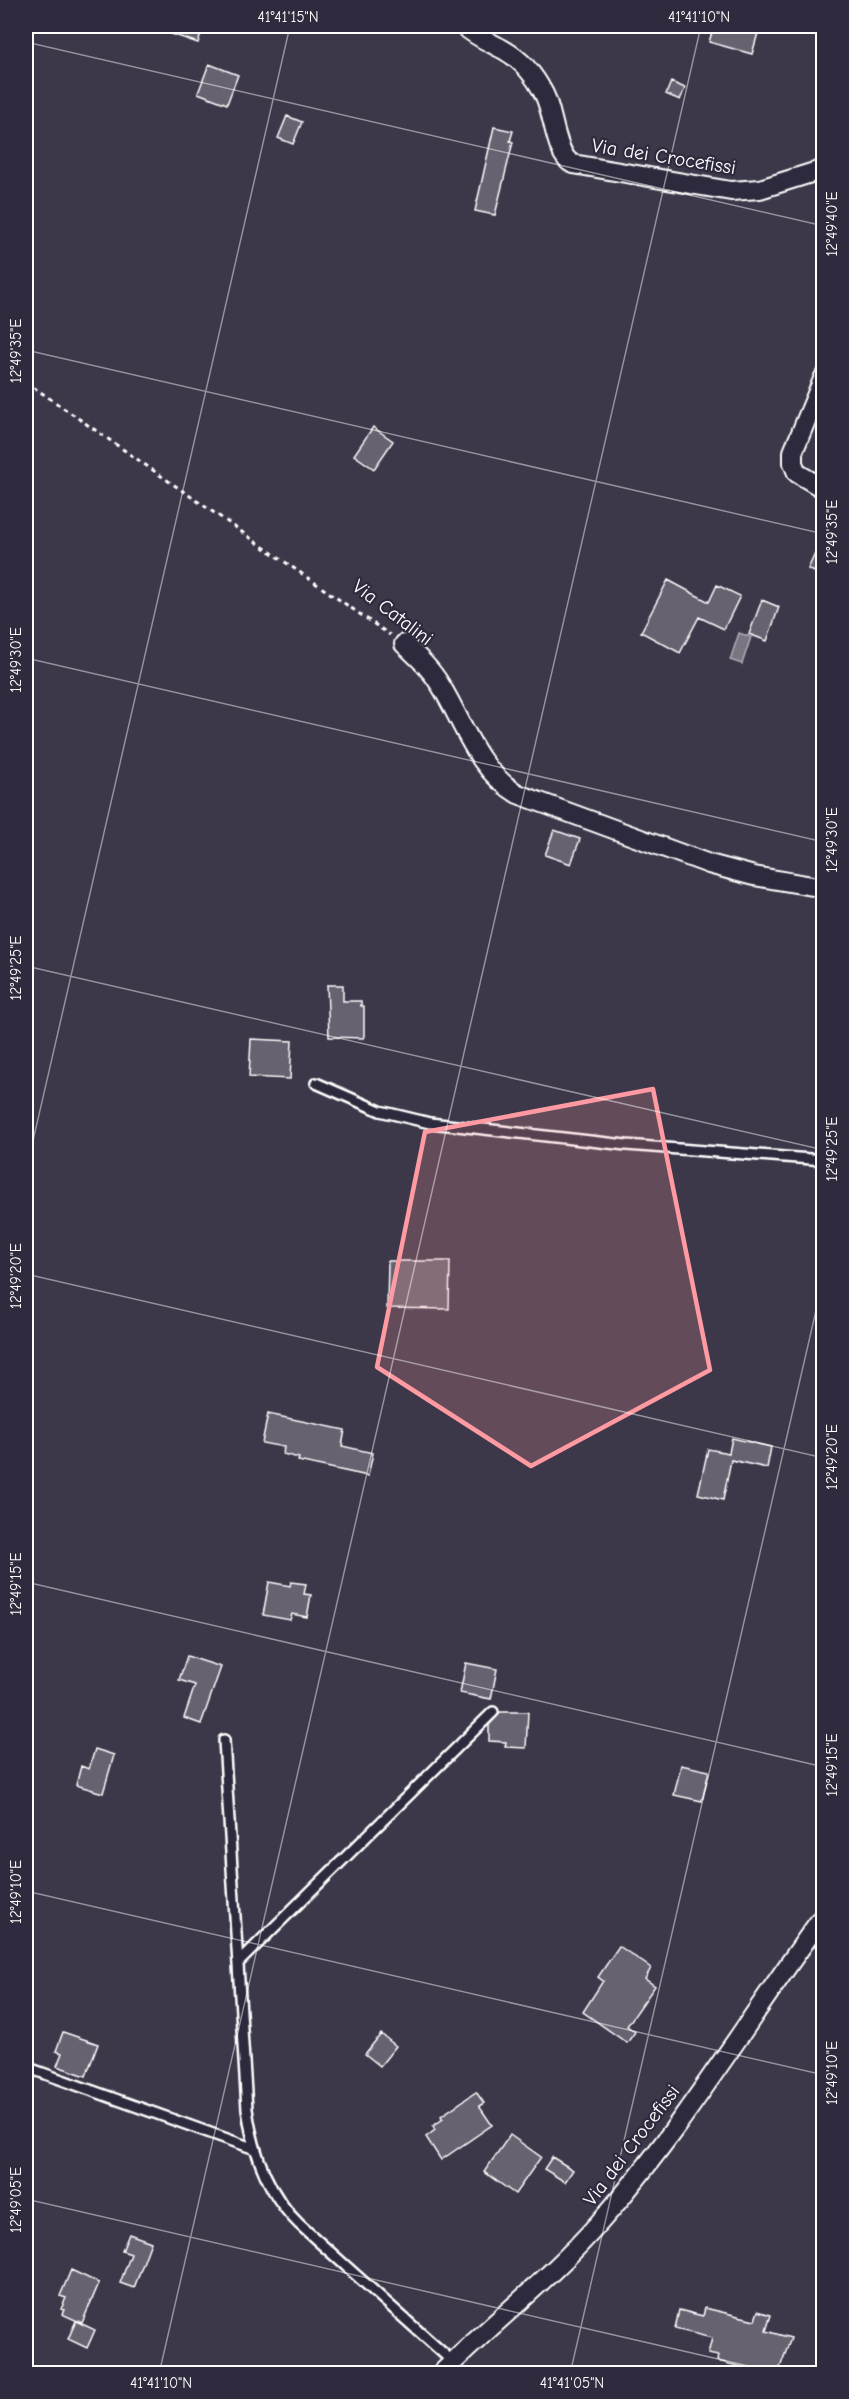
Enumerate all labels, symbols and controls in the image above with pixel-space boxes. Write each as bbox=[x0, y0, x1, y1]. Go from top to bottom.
text: 41°41'15"N bbox=[257, 8, 319, 26]
text: 41°41'10"N bbox=[668, 8, 730, 26]
street label: Via dei Crocefissi bbox=[590, 134, 738, 179]
text: 12°49'40"E bbox=[823, 191, 841, 257]
text: 12°49'35"E bbox=[7, 319, 25, 383]
text: 12°49'35"E bbox=[823, 500, 841, 564]
street label: Via Catalini bbox=[348, 575, 437, 650]
text: 12°49'30"E bbox=[7, 627, 25, 693]
text: 12°49'30"E bbox=[823, 807, 841, 873]
text: 12°49'25"E bbox=[7, 936, 25, 1000]
text: 12°49'25"E bbox=[823, 1117, 841, 1181]
text: 12°49'20"E bbox=[7, 1243, 25, 1309]
text: 12°49'20"E bbox=[823, 1424, 841, 1490]
text: 12°49'15"E bbox=[7, 1553, 25, 1615]
text: 12°49'15"E bbox=[823, 1734, 841, 1796]
text: 12°49'10"E bbox=[7, 1860, 25, 1924]
text: 12°49'10"E bbox=[823, 2041, 841, 2105]
street label: Via dei Crocefissi bbox=[578, 2080, 684, 2210]
text: 12°49'05"E bbox=[7, 2167, 25, 2233]
text: 41°41'10"N bbox=[130, 2374, 192, 2392]
text: 41°41'05"N bbox=[540, 2374, 604, 2392]

